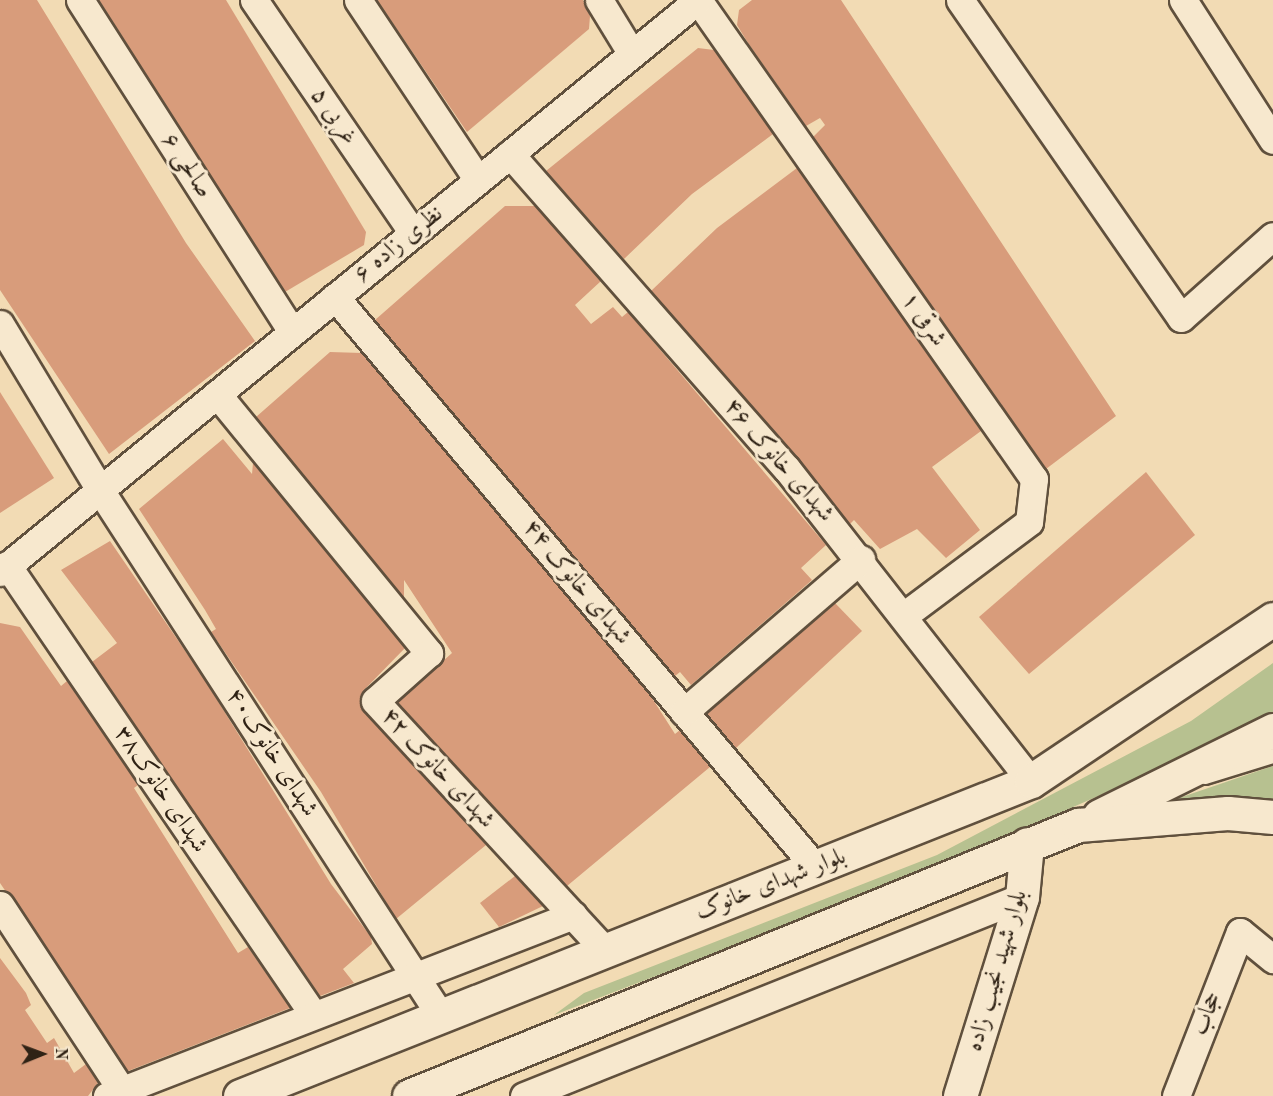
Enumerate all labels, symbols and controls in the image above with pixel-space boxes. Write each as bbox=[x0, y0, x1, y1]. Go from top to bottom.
street label: ۵ غربی bbox=[303, 83, 363, 151]
street label: ۶ صالحی bbox=[154, 128, 218, 204]
street label: نظری زاده ۶ bbox=[349, 200, 449, 290]
street label: شرقی ۱ bbox=[894, 287, 952, 353]
street label: ۴۶ شهدای خانوک bbox=[717, 393, 839, 529]
street label: ۴۴ شهدای خانوک bbox=[516, 515, 636, 651]
street label: شهدای خانوک۴۰ bbox=[219, 683, 323, 823]
street label: شهدای خانوک ۴۲ bbox=[374, 703, 500, 835]
street label: شهدای خانوک۳۸ bbox=[107, 721, 213, 859]
street label: بلوار شهدای خانوک bbox=[692, 843, 850, 927]
street label: بلوار شهید نجیب زاده bbox=[961, 887, 1035, 1055]
street label: حجاب bbox=[1187, 988, 1229, 1040]
north arrow bbox=[12, 1024, 72, 1084]
text: N bbox=[52, 1047, 68, 1060]

